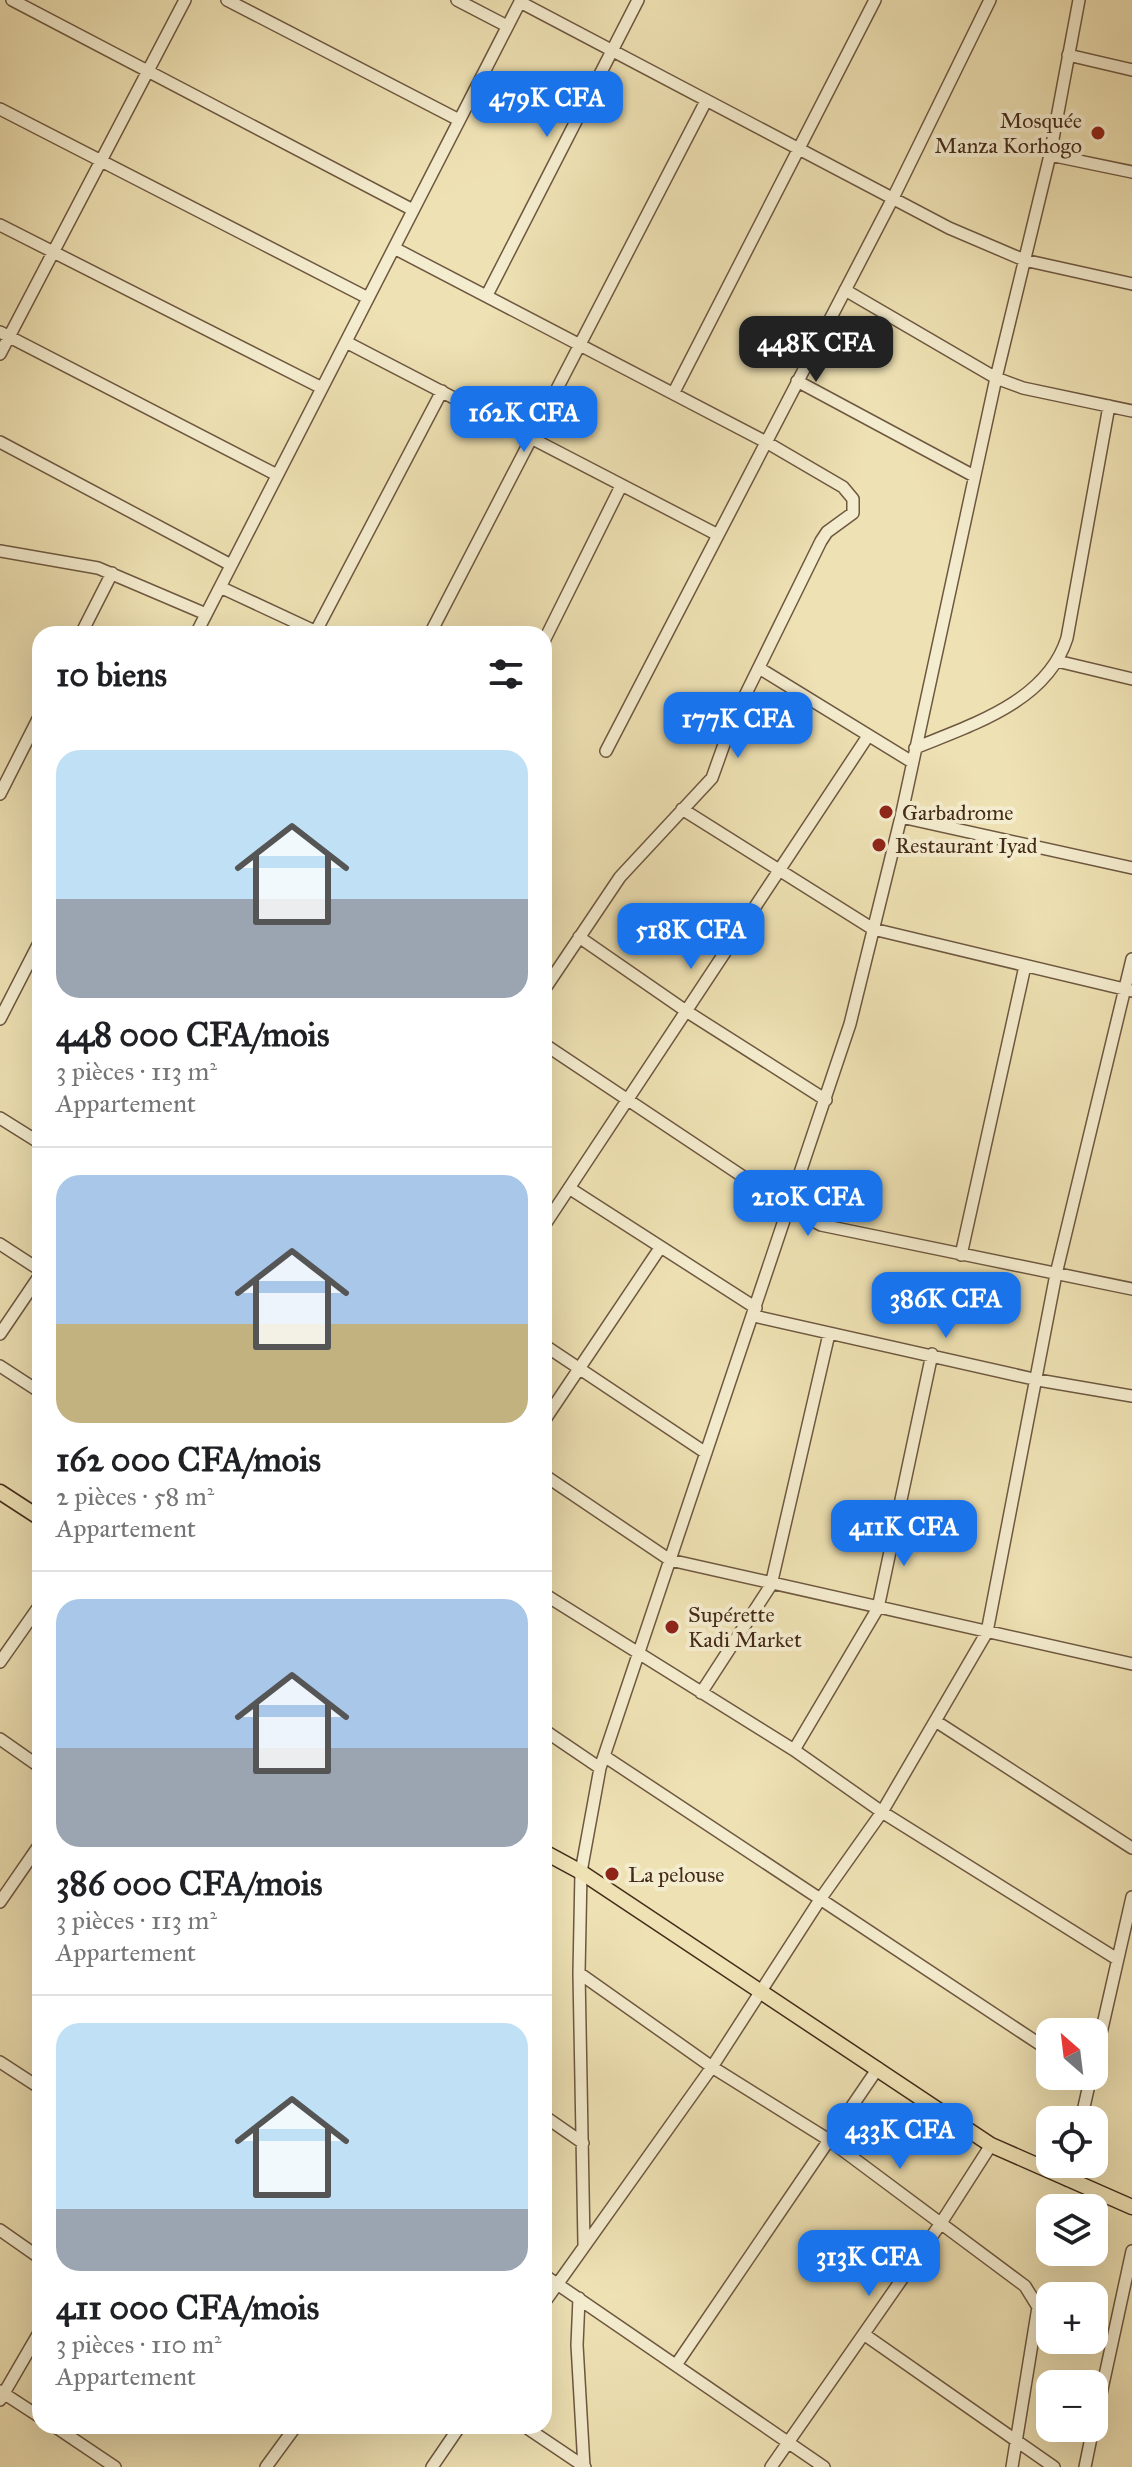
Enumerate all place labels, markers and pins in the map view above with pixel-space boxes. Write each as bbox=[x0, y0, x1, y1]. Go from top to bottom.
pin: 479K CFA bbox=[464, 71, 630, 139]
place label: Mosquée Manza Korhogo bbox=[934, 107, 1082, 159]
marker: Mosquée Manza Korhogo bbox=[1089, 124, 1107, 142]
pin: 448K CFA bbox=[733, 316, 899, 384]
pin: 162K CFA bbox=[441, 386, 607, 454]
pin: 177K CFA bbox=[655, 692, 821, 760]
place label: Garbadrome bbox=[902, 799, 1014, 826]
marker: Garbadrome bbox=[877, 803, 895, 821]
place label: Restaurant Iyad bbox=[895, 832, 1038, 859]
marker: Restaurant Iyad bbox=[870, 836, 888, 854]
pin: 518K CFA bbox=[608, 903, 774, 971]
pin: 210K CFA bbox=[725, 1170, 891, 1238]
pin: 386K CFA bbox=[863, 1272, 1029, 1340]
pin: 411K CFA bbox=[821, 1500, 987, 1568]
place label: Supérette Kadi Market bbox=[688, 1601, 802, 1653]
marker: Supérette Kadi Market bbox=[663, 1618, 681, 1636]
place label: La pelouse bbox=[628, 1861, 724, 1888]
marker: La pelouse bbox=[603, 1865, 621, 1883]
pin: 433K CFA bbox=[817, 2103, 983, 2171]
pin: 313K CFA bbox=[786, 2230, 952, 2298]

